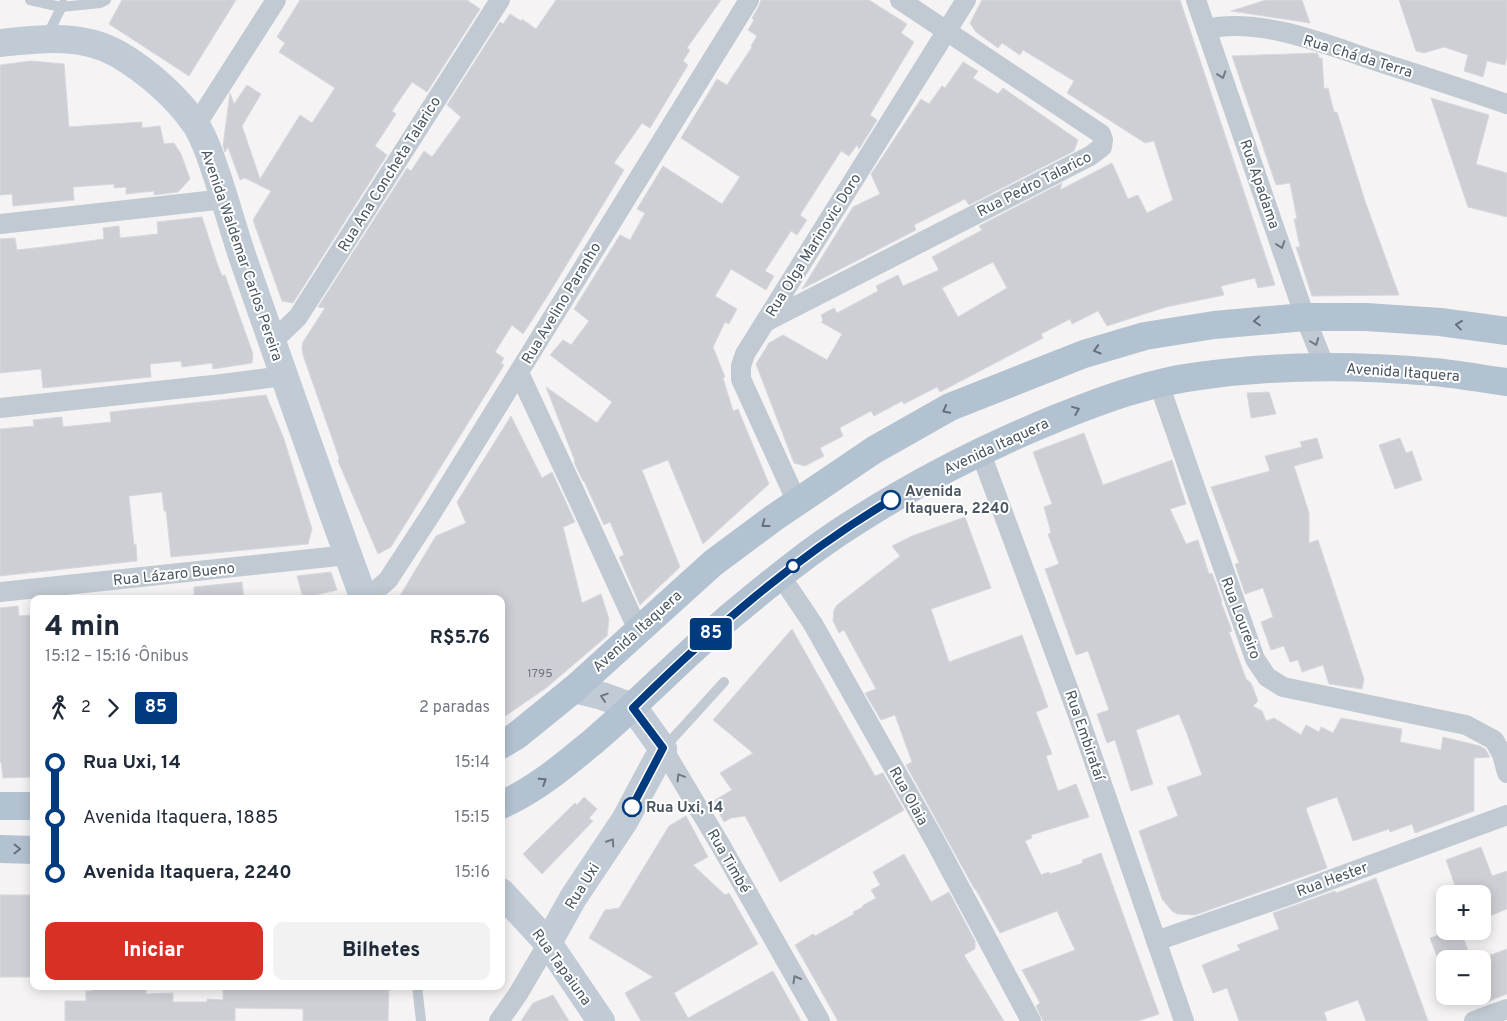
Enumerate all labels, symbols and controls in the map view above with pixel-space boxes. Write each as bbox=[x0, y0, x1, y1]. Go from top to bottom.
street label: Rua Chá da Terra bbox=[1301, 32, 1415, 83]
one-way arrow bbox=[1216, 70, 1226, 78]
street label: Rua Ana Concheta Talarico bbox=[335, 94, 446, 256]
street label: Rua Apadama bbox=[1234, 137, 1283, 232]
street label: Avenida Waldemar Carlos Pereira bbox=[195, 147, 286, 364]
street label: Rua Pedro Talarico bbox=[974, 148, 1095, 222]
street label: Rua Olga Marinovic Doro bbox=[762, 171, 866, 321]
street label: Rua Avelino Paranho bbox=[518, 239, 606, 368]
one-way arrow bbox=[1275, 240, 1285, 249]
one-way arrow bbox=[1252, 315, 1260, 326]
one-way arrow bbox=[1454, 320, 1463, 330]
one-way arrow bbox=[1309, 337, 1319, 346]
one-way arrow bbox=[1094, 344, 1102, 354]
street label: Avenida Itaquera bbox=[1346, 360, 1460, 387]
one-way arrow bbox=[943, 404, 952, 414]
one-way arrow bbox=[1072, 406, 1080, 416]
street label: Avenida Itaquera bbox=[941, 415, 1052, 480]
place label: Avenida Itaquera, 2240 bbox=[905, 483, 1009, 519]
marker: Avenida Itaquera, 2240 bbox=[881, 490, 901, 510]
one-way arrow bbox=[762, 519, 771, 527]
unlabelled marker bbox=[786, 559, 800, 573]
street label: Rua Lázaro Bueno bbox=[112, 560, 236, 591]
street label: Rua Loureiro bbox=[1215, 575, 1264, 662]
street label: Avenida Itaquera bbox=[589, 587, 687, 677]
text: 4 min bbox=[45, 610, 120, 646]
line badge: 85 bbox=[688, 618, 734, 650]
text: 85 bbox=[700, 622, 722, 645]
text: R$5.76 bbox=[430, 626, 490, 650]
text: 15:12 – 15:16 · Ônibus bbox=[45, 647, 189, 667]
house number: 1795 bbox=[527, 666, 553, 682]
street label: Rua Embirataí bbox=[1059, 688, 1108, 784]
one-way arrow bbox=[600, 693, 608, 703]
icon: walk bbox=[45, 694, 73, 722]
icon: forward bbox=[99, 694, 127, 722]
text: 85 bbox=[145, 696, 167, 719]
text: 2 bbox=[81, 698, 91, 718]
text: 2 paradas bbox=[419, 698, 490, 718]
text: Rua Uxi, 14 bbox=[83, 751, 181, 775]
text: 15:14 bbox=[455, 753, 490, 773]
street label: Rua Olaia bbox=[884, 764, 932, 829]
one-way arrow bbox=[677, 773, 687, 782]
one-way arrow bbox=[538, 777, 547, 787]
marker: Rua Uxi, 14 bbox=[622, 797, 642, 817]
place label: Rua Uxi, 14 bbox=[646, 799, 723, 818]
text: Avenida Itaquera, 1885 bbox=[83, 806, 278, 830]
text: 15:15 bbox=[455, 808, 490, 828]
street label: Rua Timbé bbox=[702, 826, 754, 897]
one-way arrow bbox=[605, 838, 614, 847]
one-way arrow bbox=[13, 844, 21, 855]
street label: Rua Hester bbox=[1294, 859, 1371, 902]
street label: Rua Uxi bbox=[562, 860, 605, 913]
text: Avenida Itaquera, 2240 bbox=[83, 861, 292, 885]
text: 15:16 bbox=[455, 863, 490, 883]
map controls bbox=[1436, 885, 1491, 1005]
button: + bbox=[1436, 885, 1491, 940]
button: Iniciar bbox=[45, 922, 263, 980]
button: Bilhetes bbox=[273, 922, 490, 980]
street label: Rua Tapaiuna bbox=[527, 926, 595, 1010]
button: − bbox=[1436, 950, 1491, 1005]
one-way arrow bbox=[792, 975, 802, 984]

